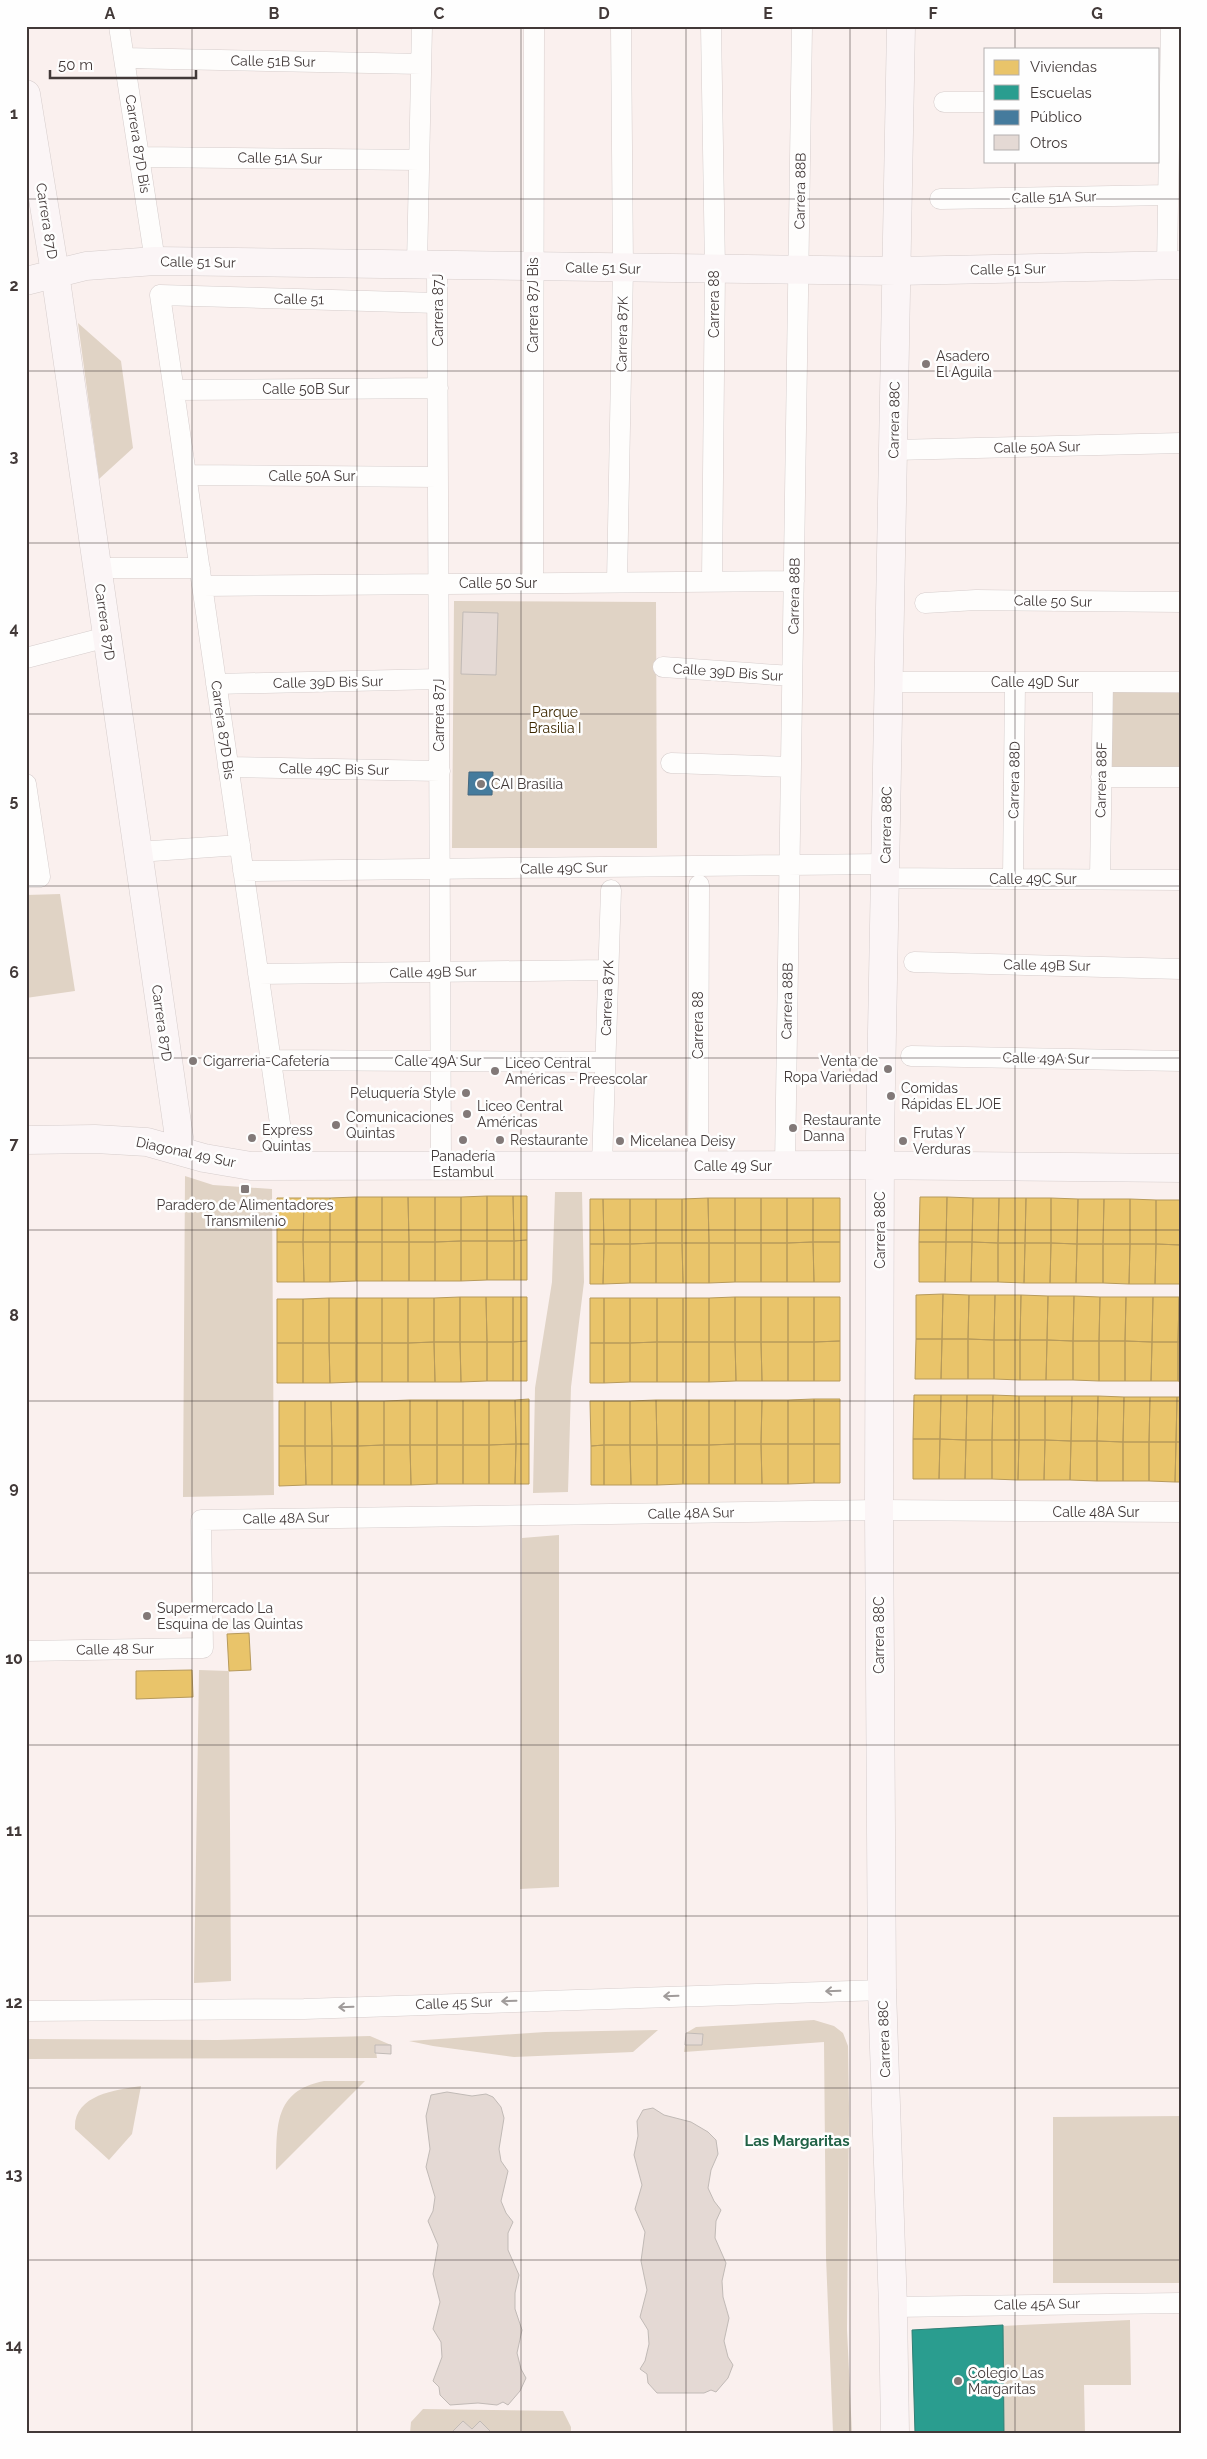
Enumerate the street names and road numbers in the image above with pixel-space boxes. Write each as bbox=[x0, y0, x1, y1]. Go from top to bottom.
street label: Calle 51B Sur bbox=[230, 52, 316, 70]
street label: Carrera 87D Bis bbox=[122, 94, 154, 195]
street label: Calle 51A Sur bbox=[238, 149, 323, 167]
street label: Carrera 88B bbox=[791, 152, 809, 230]
street label: Carrera 87D bbox=[33, 182, 61, 260]
street label: Calle 51A Sur bbox=[1012, 188, 1097, 206]
street label: Calle 51 Sur bbox=[160, 253, 236, 271]
street label: Carrera 87J Bis bbox=[525, 257, 541, 353]
street label: Calle 51 Sur bbox=[565, 259, 641, 277]
street label: Calle 51 Sur bbox=[970, 260, 1046, 278]
street label: Carrera 88 bbox=[706, 270, 722, 338]
street label: Carrera 87J bbox=[430, 274, 446, 346]
street label: Calle 51 bbox=[274, 291, 324, 307]
street label: Carrera 87K bbox=[613, 296, 631, 372]
street label: Calle 50B Sur bbox=[262, 381, 350, 397]
street label: Carrera 88C bbox=[885, 381, 903, 459]
street label: Calle 50A Sur bbox=[993, 438, 1081, 456]
street label: Calle 50A Sur bbox=[269, 468, 356, 484]
street label: Carrera 88B bbox=[785, 557, 803, 635]
street label: Calle 50 Sur bbox=[459, 575, 537, 591]
street label: Carrera 87D bbox=[92, 583, 118, 661]
street label: Calle 50 Sur bbox=[1014, 592, 1092, 610]
street label: Calle 39D Bis Sur bbox=[672, 660, 784, 684]
street label: Calle 39D Bis Sur bbox=[273, 673, 383, 691]
street label: Calle 49D Sur bbox=[991, 674, 1079, 690]
street label: Carrera 87J bbox=[431, 679, 447, 751]
street label: Carrera 87D Bis bbox=[208, 680, 238, 781]
street label: Carrera 88D bbox=[1005, 741, 1023, 819]
street label: Carrera 88F bbox=[1092, 742, 1110, 818]
street label: Calle 49C Bis Sur bbox=[279, 760, 389, 778]
street label: Carrera 88C bbox=[877, 786, 895, 864]
street label: Calle 49C Sur bbox=[520, 859, 608, 877]
street label: Calle 49C Sur bbox=[989, 871, 1077, 887]
street label: Calle 49B Sur bbox=[1003, 956, 1091, 974]
street label: Carrera 87K bbox=[598, 960, 616, 1036]
street label: Carrera 88B bbox=[778, 962, 796, 1040]
street label: Calle 49B Sur bbox=[389, 963, 477, 981]
street label: Carrera 87D bbox=[149, 984, 175, 1062]
street label: Carrera 88 bbox=[690, 991, 706, 1059]
street label: Calle 49A Sur bbox=[1002, 1049, 1090, 1067]
street label: Calle 49A Sur bbox=[395, 1053, 481, 1069]
street label: Diagonal 49 Sur bbox=[135, 1134, 237, 1170]
street label: Calle 49 Sur bbox=[694, 1158, 772, 1174]
street label: Carrera 88C bbox=[872, 1191, 888, 1269]
street label: Calle 48A Sur bbox=[647, 1504, 735, 1522]
street label: Calle 48A Sur bbox=[1053, 1504, 1139, 1520]
street label: Calle 48A Sur bbox=[242, 1509, 330, 1527]
street label: Carrera 88C bbox=[871, 1596, 887, 1674]
street label: Calle 48 Sur bbox=[76, 1640, 154, 1658]
street label: Calle 45 Sur bbox=[415, 1994, 493, 2012]
street label: Carrera 88C bbox=[875, 2000, 893, 2078]
street label: Calle 45A Sur bbox=[994, 2295, 1080, 2313]

